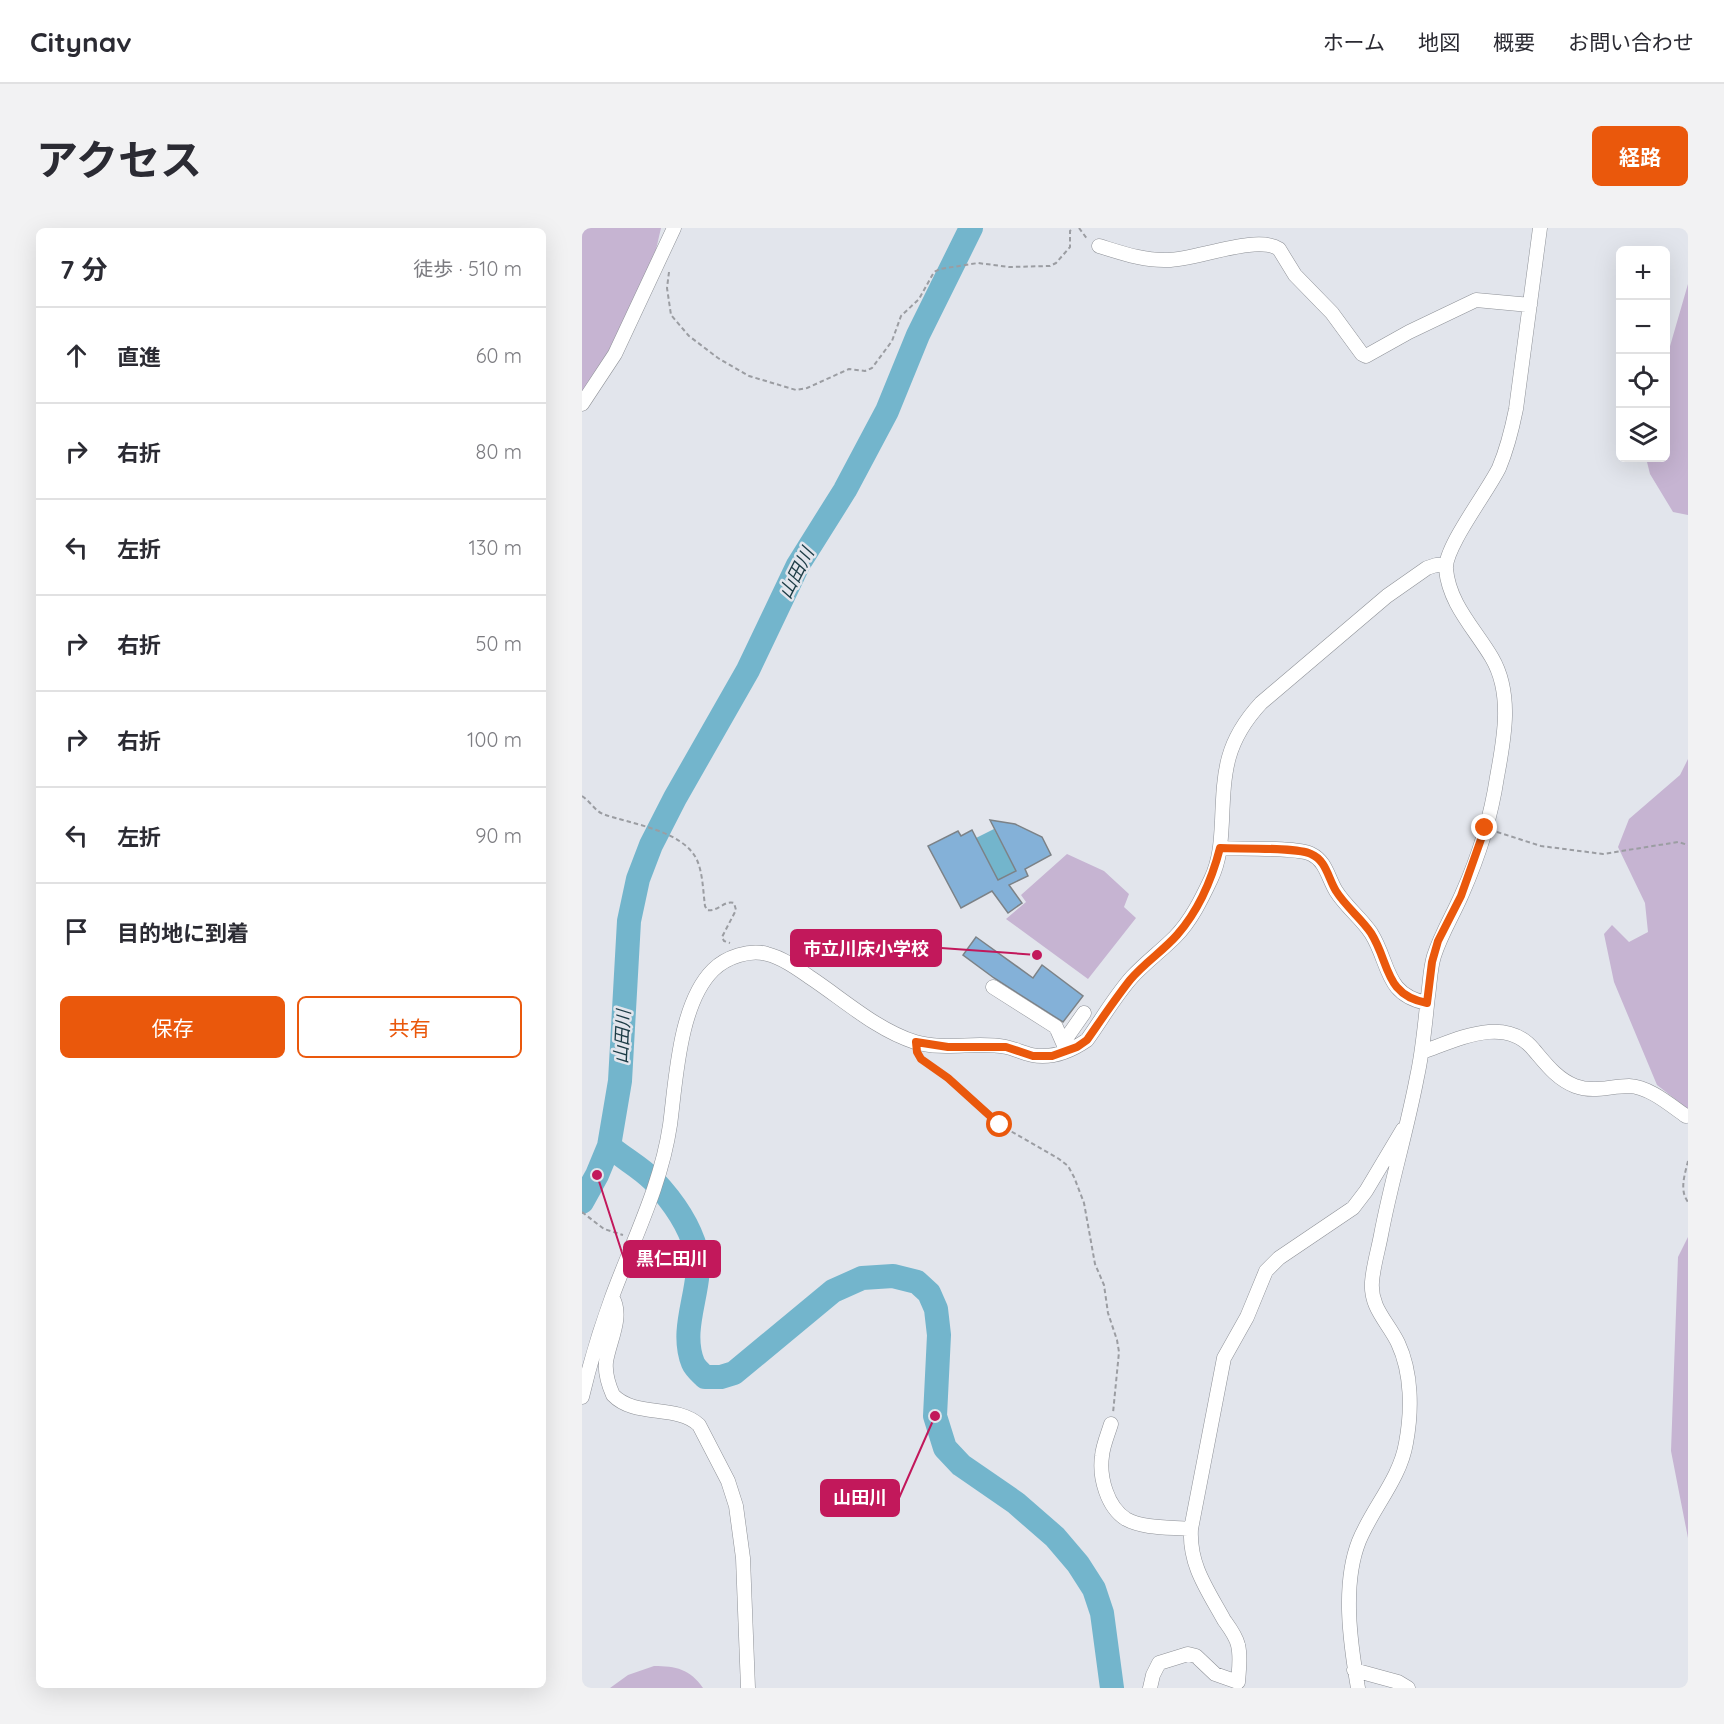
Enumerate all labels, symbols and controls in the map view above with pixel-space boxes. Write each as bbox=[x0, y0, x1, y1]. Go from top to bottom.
text: Citynav bbox=[30, 24, 132, 59]
text: ホーム bbox=[1323, 29, 1385, 55]
text: 地図 bbox=[1418, 29, 1460, 55]
text: 概要 bbox=[1493, 29, 1535, 55]
text: お問い合わせ bbox=[1568, 29, 1694, 55]
button: 経路 bbox=[1592, 126, 1688, 186]
text: アクセス bbox=[36, 133, 202, 186]
map controls bbox=[1616, 246, 1670, 462]
button: + bbox=[1616, 246, 1670, 300]
text: 7 分 bbox=[60, 253, 108, 286]
text: 徒歩 · 510 m bbox=[413, 256, 522, 281]
button: − bbox=[1616, 300, 1670, 354]
icon: ahead bbox=[60, 339, 93, 372]
text: 直進 bbox=[117, 343, 161, 371]
text: 60 m bbox=[476, 343, 522, 368]
button: locate bbox=[1616, 354, 1670, 408]
button: layers bbox=[1616, 408, 1670, 462]
icon: right bbox=[60, 435, 93, 468]
text: 右折 bbox=[117, 439, 161, 467]
text: 80 m bbox=[476, 439, 522, 464]
icon: left bbox=[60, 531, 93, 564]
text: 左折 bbox=[117, 535, 161, 563]
text: 130 m bbox=[469, 535, 522, 560]
water label: 山田川 bbox=[773, 542, 819, 602]
icon: right bbox=[60, 627, 93, 660]
text: 右折 bbox=[117, 631, 161, 659]
text: 50 m bbox=[476, 631, 522, 656]
icon: right bbox=[60, 723, 93, 756]
text: 右折 bbox=[117, 727, 161, 755]
text: 100 m bbox=[467, 727, 522, 752]
route end bbox=[1471, 814, 1497, 840]
icon: left bbox=[60, 819, 93, 852]
text: 左折 bbox=[117, 823, 161, 851]
text: 90 m bbox=[475, 823, 522, 848]
icon: arrive bbox=[60, 915, 93, 948]
text: 目的地に到着 bbox=[117, 919, 249, 947]
callout: 市立川床小学校 bbox=[791, 930, 941, 966]
text: 市立川床小学校 bbox=[803, 937, 929, 960]
button: 保存 bbox=[60, 996, 285, 1058]
button: 共有 bbox=[297, 996, 522, 1058]
water label: 山田川 bbox=[609, 1007, 635, 1065]
route start bbox=[986, 1111, 1012, 1137]
callout: 黒仁田川 bbox=[624, 1241, 720, 1277]
text: 黒仁田川 bbox=[636, 1247, 708, 1270]
callout: 山田川 bbox=[821, 1480, 899, 1516]
text: 山田川 bbox=[833, 1486, 887, 1509]

